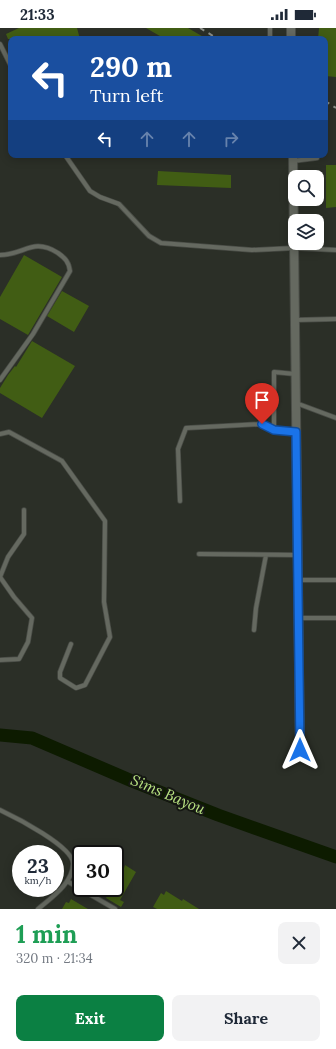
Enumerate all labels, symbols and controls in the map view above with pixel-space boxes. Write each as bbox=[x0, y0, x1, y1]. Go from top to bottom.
text: 21:33 bbox=[20, 5, 55, 24]
text: 290 m bbox=[90, 49, 172, 85]
icon: left bbox=[24, 52, 76, 104]
text: Turn left bbox=[90, 84, 163, 107]
icon: left bbox=[94, 128, 116, 150]
icon: ahead bbox=[136, 128, 158, 150]
icon: ahead bbox=[178, 128, 200, 150]
icon: right bbox=[220, 128, 242, 150]
map controls bbox=[288, 170, 324, 250]
button: search bbox=[288, 170, 324, 206]
button: layers bbox=[288, 214, 324, 250]
pin bbox=[245, 383, 279, 424]
icon: arrive bbox=[251, 389, 273, 411]
position arrow bbox=[279, 729, 321, 771]
water label: Sims Bayou bbox=[128, 770, 208, 818]
speed limit sign: 30 bbox=[72, 845, 124, 897]
text: 23 bbox=[27, 853, 49, 878]
text: km/h bbox=[24, 874, 52, 887]
text: 1 min bbox=[16, 919, 77, 950]
button: close bbox=[278, 922, 320, 964]
text: 320 m · 21:34 bbox=[16, 950, 93, 967]
button: Exit bbox=[16, 995, 164, 1041]
button: Share bbox=[172, 995, 320, 1041]

